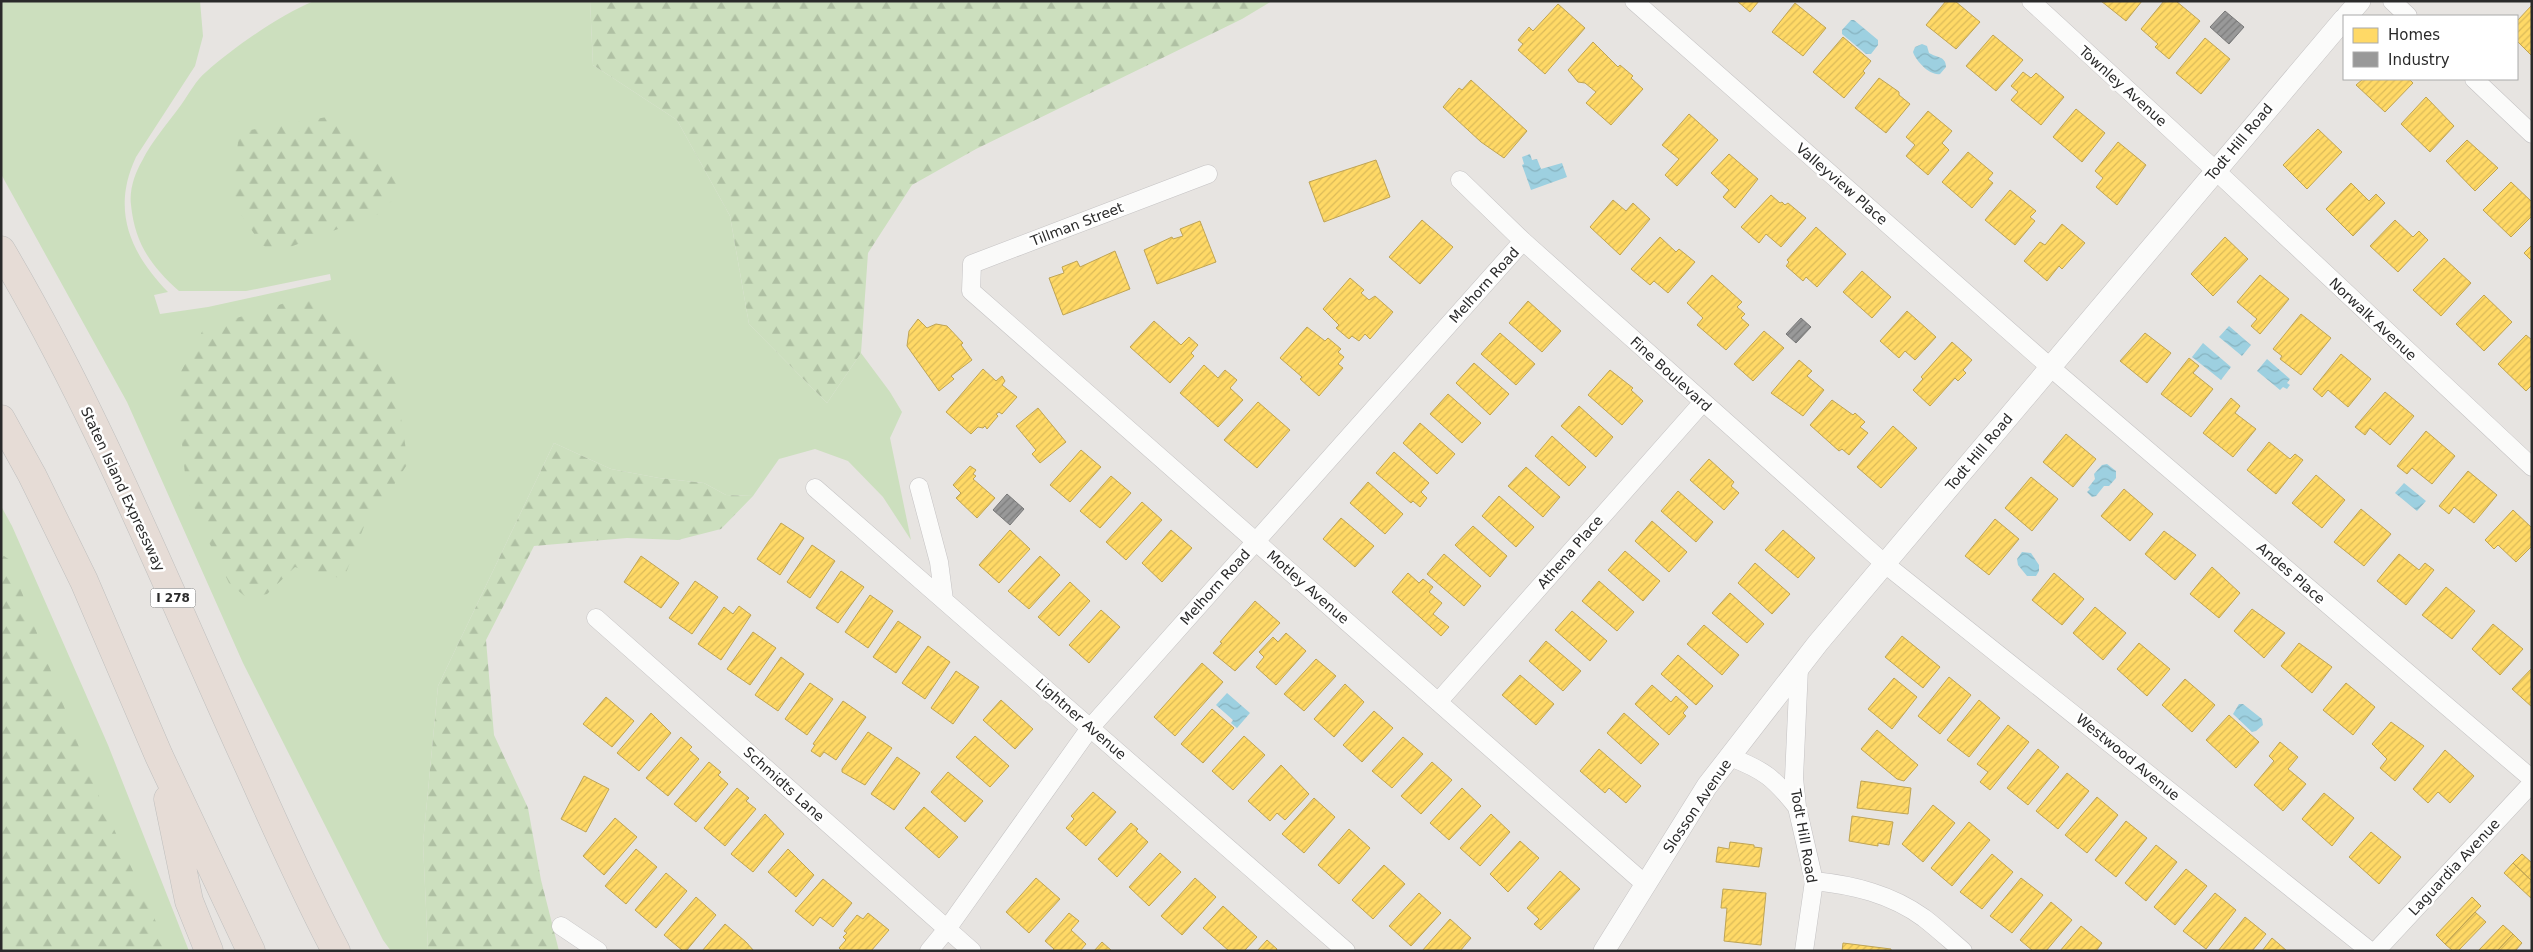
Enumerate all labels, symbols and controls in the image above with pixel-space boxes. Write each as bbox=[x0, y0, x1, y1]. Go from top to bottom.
legend bbox=[2343, 15, 2518, 80]
text: Homes bbox=[2388, 26, 2440, 44]
street label: Townley Avenue bbox=[2075, 42, 2170, 130]
text: Industry bbox=[2388, 51, 2450, 69]
street label: Todt Hill Road bbox=[2202, 100, 2276, 184]
street label: Valleyview Place bbox=[1793, 140, 1891, 228]
street label: Tillman Street bbox=[1028, 199, 1126, 249]
street label: Melhorn Road bbox=[1446, 244, 1522, 326]
street label: Norwalk Avenue bbox=[2326, 275, 2420, 363]
street label: Fine Boulevard bbox=[1627, 333, 1715, 415]
street label: Staten Island Expressway bbox=[78, 404, 168, 574]
street label: Todt Hill Road bbox=[1942, 410, 2016, 494]
street label: Athena Place bbox=[1534, 512, 1606, 592]
street label: Andes Place bbox=[2254, 539, 2328, 607]
street label: Melhorn Road bbox=[1177, 546, 1253, 628]
street label: Motley Avenue bbox=[1264, 547, 1352, 627]
road number: I 278 bbox=[150, 588, 196, 608]
street label: Lightner Avenue bbox=[1032, 675, 1130, 763]
street label: Westwood Avenue bbox=[2073, 710, 2183, 804]
street label: Schmidts Lane bbox=[740, 744, 828, 824]
street label: Slosson Avenue bbox=[1660, 756, 1734, 856]
street label: Todt Hill Road bbox=[1788, 787, 1820, 884]
street label: Laguardia Avenue bbox=[2405, 815, 2503, 919]

